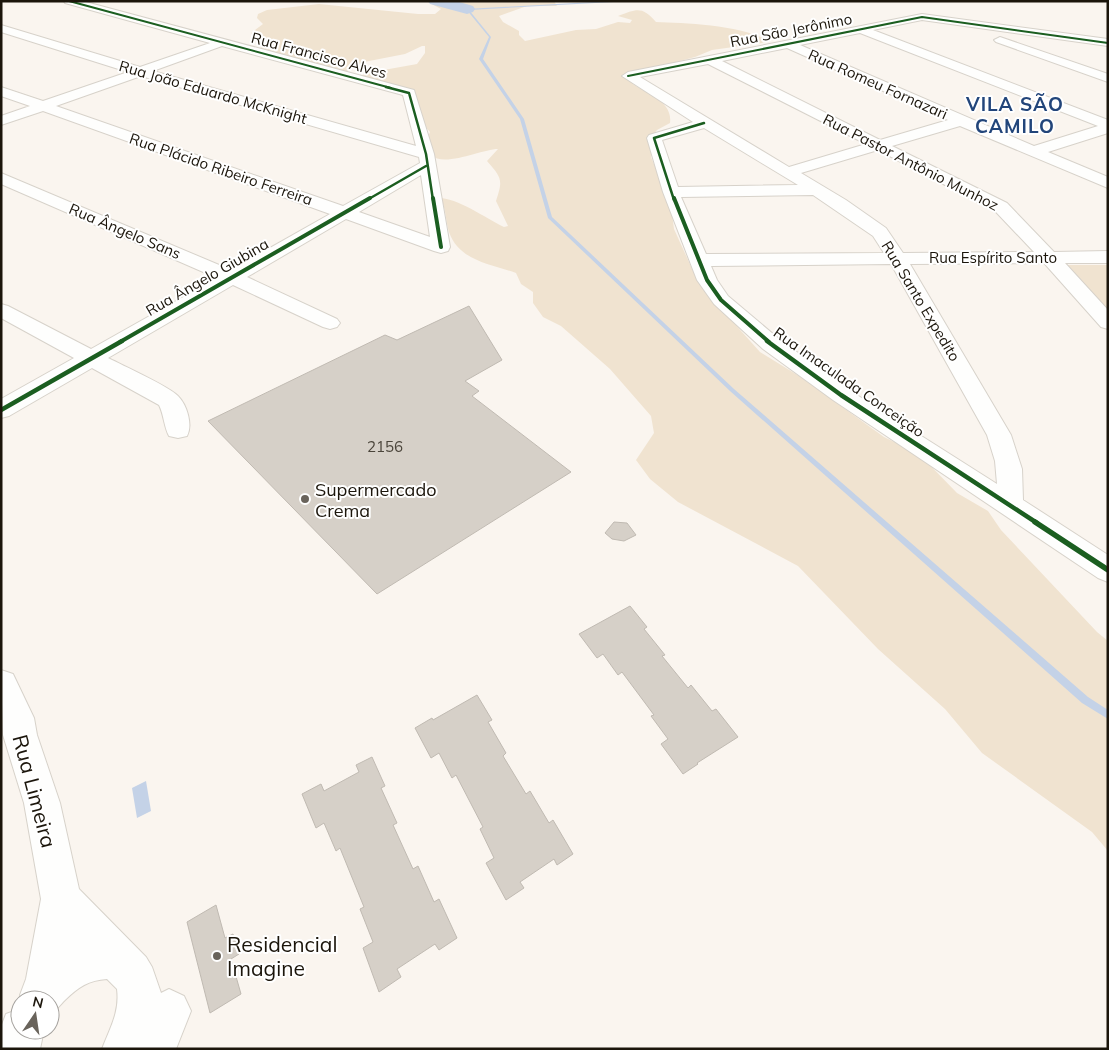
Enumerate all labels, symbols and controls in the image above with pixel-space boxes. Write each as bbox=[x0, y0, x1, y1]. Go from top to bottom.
street label: Rua São Jerônimo bbox=[728, 9, 854, 51]
street label: Rua Francisco Alves bbox=[249, 28, 389, 82]
street label: Rua Romeu Fornazari bbox=[805, 45, 951, 123]
street label: Rua João Eduardo McKnight bbox=[117, 56, 309, 128]
district label: VILA SÃO CAMILO bbox=[965, 92, 1064, 138]
street label: Rua Pastor Antônio Munhoz bbox=[820, 109, 1002, 215]
street label: Rua Plácido Ribeiro Ferreira bbox=[127, 129, 315, 209]
street label: Rua Ângelo Sans bbox=[66, 199, 184, 263]
street label: Rua Ângelo Giubina bbox=[142, 234, 272, 320]
street label: Rua Santo Expedito bbox=[878, 237, 964, 365]
street label: Rua Espírito Santo bbox=[929, 248, 1057, 267]
street label: Rua Imaculada Conceição bbox=[770, 323, 928, 441]
house number: 2156 bbox=[367, 437, 403, 456]
place label: Supermercado Crema bbox=[315, 478, 436, 522]
marker: Supermercado Crema bbox=[299, 493, 311, 505]
street label: Rua Limeira bbox=[7, 732, 63, 850]
place label: Residencial Imagine bbox=[227, 931, 337, 981]
marker: Residencial Imagine bbox=[211, 950, 223, 962]
north arrow bbox=[10, 990, 60, 1040]
text: N bbox=[31, 992, 45, 1012]

